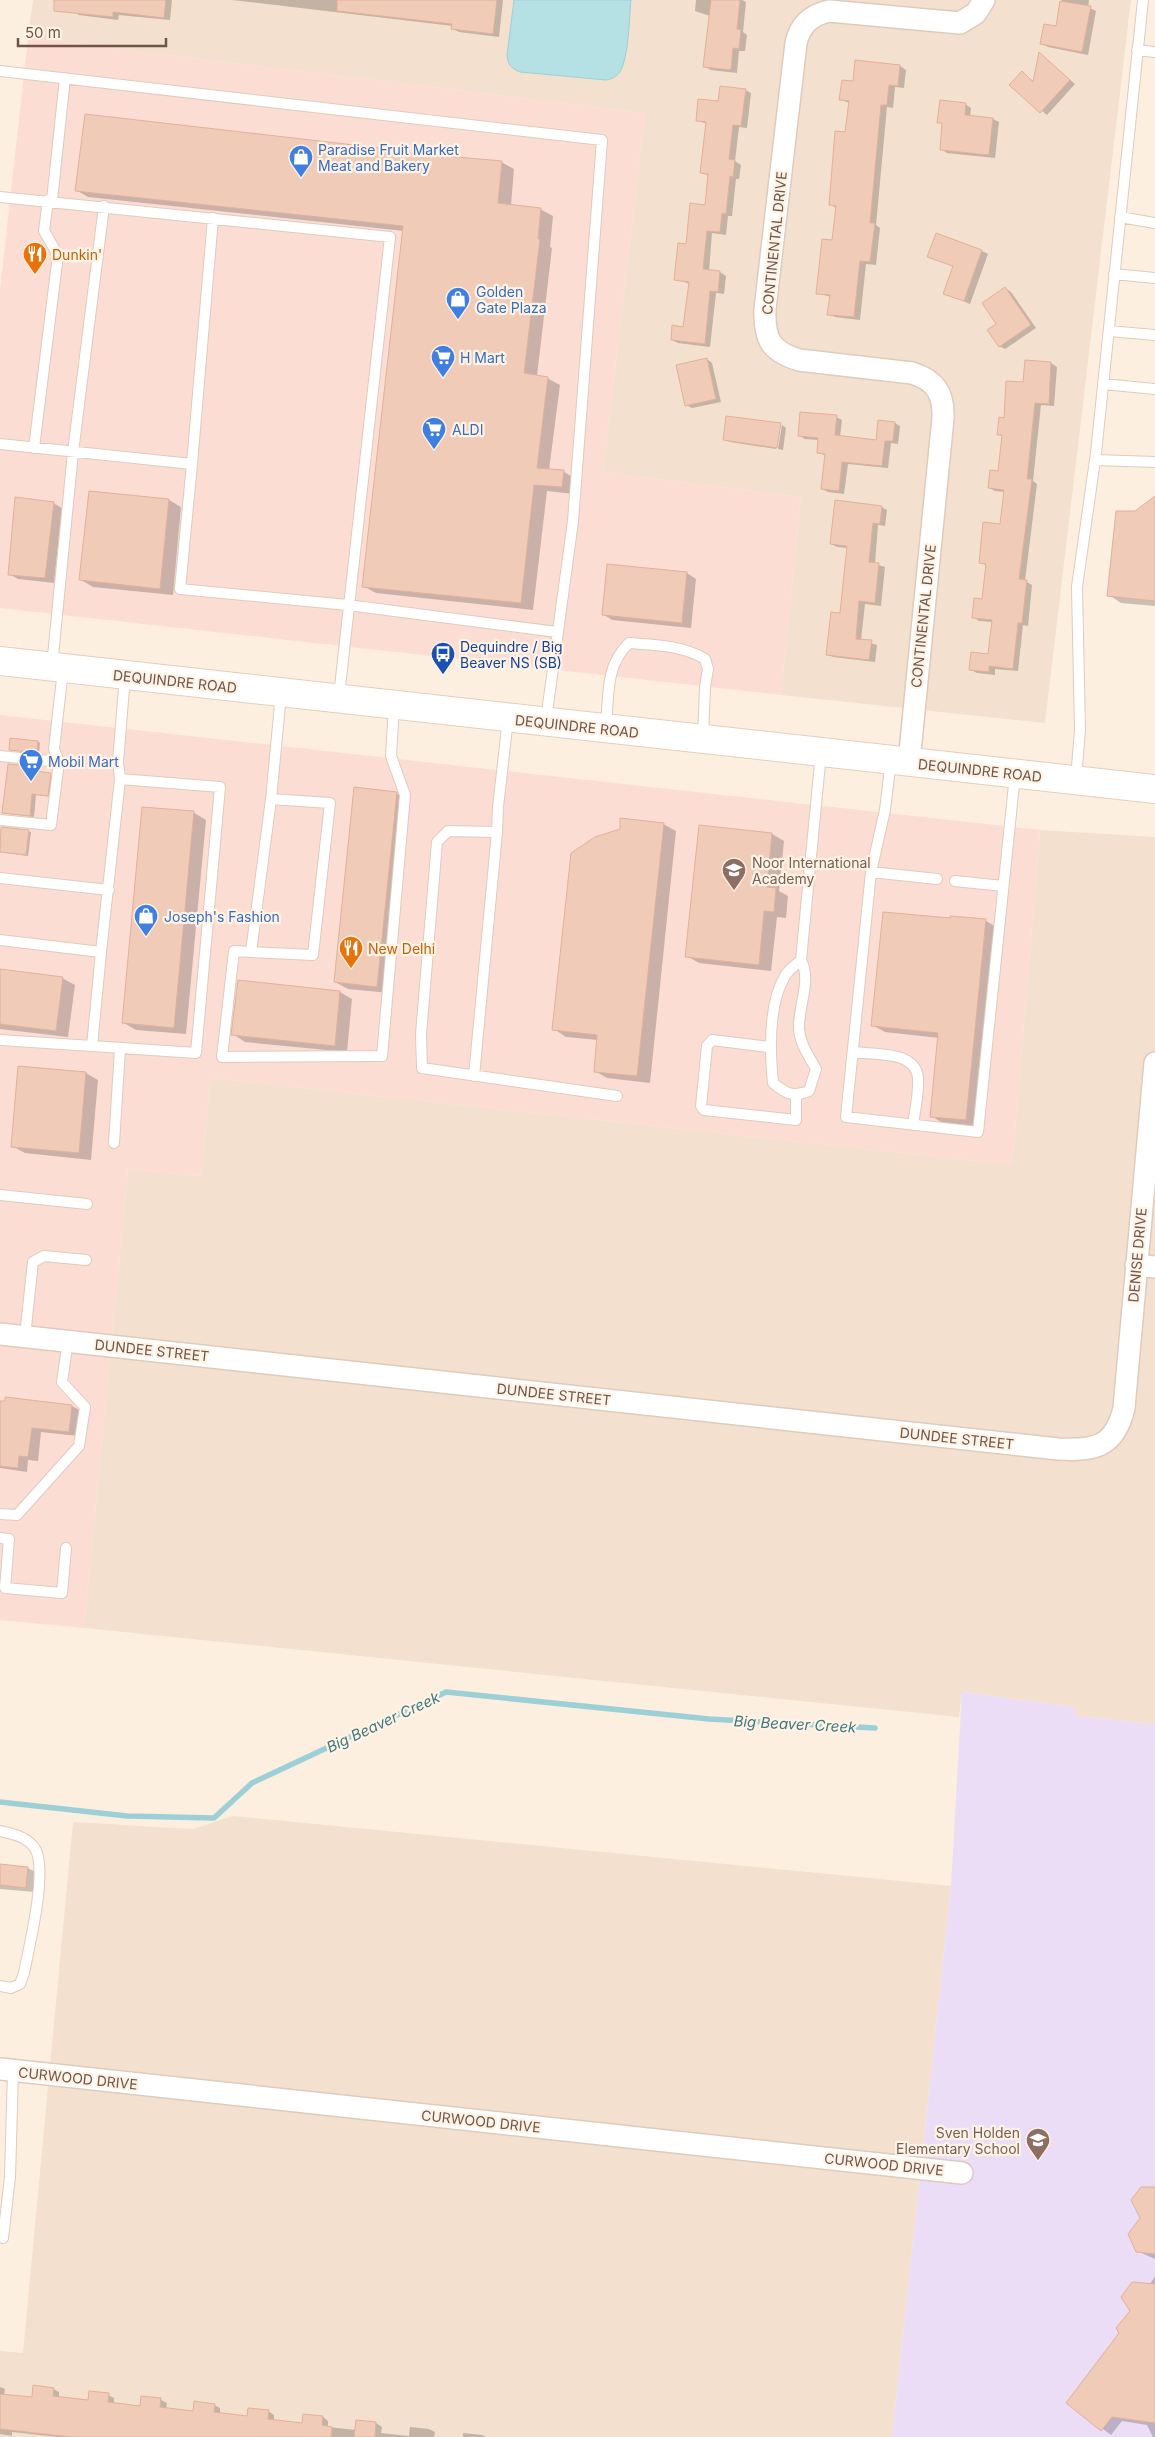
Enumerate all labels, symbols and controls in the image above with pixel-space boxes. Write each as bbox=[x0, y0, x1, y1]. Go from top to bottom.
scale bar bbox=[18, 15, 165, 47]
text: 50 m bbox=[25, 23, 61, 42]
place label: Paradise Fruit Market Meat and Bakery bbox=[318, 141, 459, 174]
shop icon: Paradise Fruit Market Meat and Bakery bbox=[288, 144, 314, 178]
street label: CONTINENTAL DRIVE bbox=[758, 170, 790, 316]
restaurant icon: Dunkin' bbox=[22, 241, 48, 275]
place label: Dunkin' bbox=[52, 246, 102, 263]
place label: Golden Gate Plaza bbox=[476, 283, 547, 316]
shop icon: Golden Gate Plaza bbox=[445, 286, 471, 320]
supermarket icon: H Mart bbox=[430, 344, 456, 378]
place label: H Mart bbox=[460, 349, 505, 366]
supermarket icon: ALDI bbox=[421, 416, 447, 450]
place label: ALDI bbox=[452, 421, 483, 438]
street label: CONTINENTAL DRIVE bbox=[907, 543, 939, 689]
place label: Dequindre / Big Beaver NS (SB) bbox=[460, 638, 563, 671]
bus stop icon: Dequindre / Big Beaver NS (SB) bbox=[430, 641, 456, 675]
street label: DEQUINDRE ROAD bbox=[112, 666, 238, 696]
street label: DEQUINDRE ROAD bbox=[514, 711, 640, 741]
supermarket icon: Mobil Mart bbox=[18, 748, 44, 782]
place label: Mobil Mart bbox=[48, 753, 119, 770]
street label: DEQUINDRE ROAD bbox=[917, 755, 1043, 785]
place label: Noor International Academy bbox=[752, 854, 871, 887]
school or university icon: Noor International Academy bbox=[721, 857, 747, 891]
shop icon: Joseph's Fashion bbox=[133, 903, 159, 937]
place label: Joseph's Fashion bbox=[164, 908, 280, 925]
restaurant icon: New Delhi bbox=[338, 935, 364, 969]
place label: New Delhi bbox=[368, 940, 435, 957]
street label: DENISE DRIVE bbox=[1124, 1207, 1150, 1303]
street label: DUNDEE STREET bbox=[94, 1336, 210, 1364]
street label: DUNDEE STREET bbox=[496, 1380, 612, 1408]
street label: DUNDEE STREET bbox=[899, 1424, 1015, 1452]
water label: Big Beaver Creek bbox=[323, 1687, 443, 1757]
water label: Big Beaver Creek bbox=[733, 1711, 858, 1737]
street label: CURWOOD DRIVE bbox=[18, 2063, 138, 2093]
street label: CURWOOD DRIVE bbox=[421, 2106, 541, 2136]
place label: Sven Holden Elementary School bbox=[896, 2124, 1020, 2157]
school or university icon: Sven Holden Elementary School bbox=[1025, 2127, 1051, 2161]
street label: CURWOOD DRIVE bbox=[824, 2149, 944, 2179]

